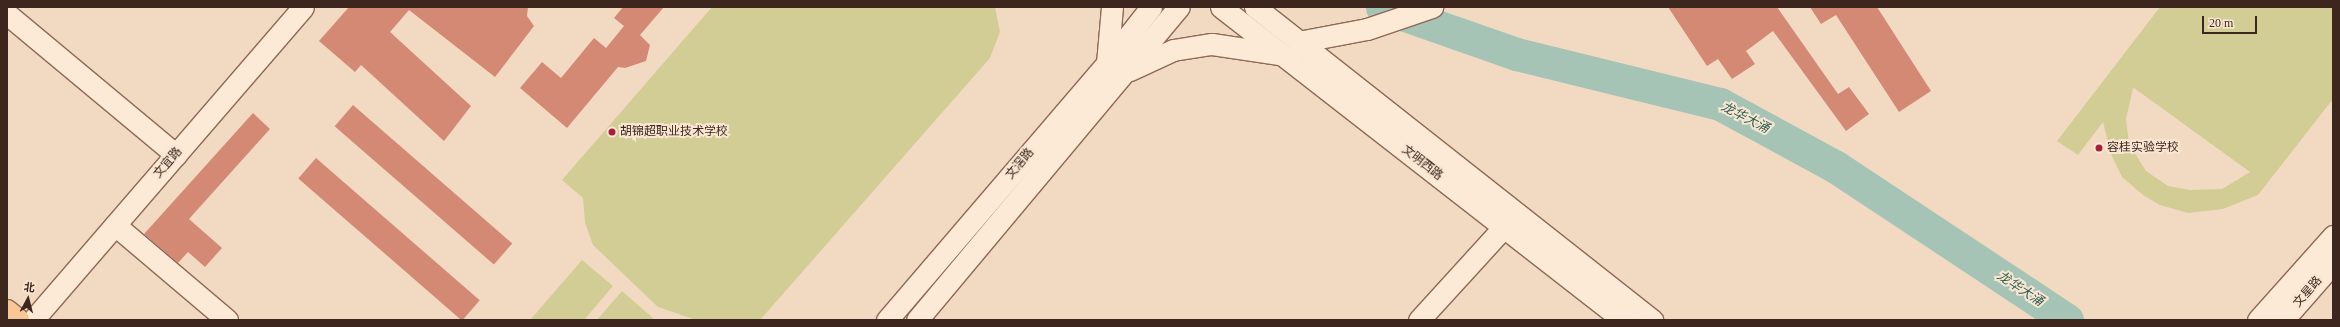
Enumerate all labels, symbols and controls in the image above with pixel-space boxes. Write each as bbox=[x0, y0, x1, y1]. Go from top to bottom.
scale bar bbox=[2204, 8, 2259, 34]
text: 20 m bbox=[2209, 16, 2233, 30]
water label: 龙华大涌 bbox=[1718, 99, 1772, 137]
place label: 胡锦超职业技术学校 bbox=[620, 125, 728, 139]
marker: 胡锦超职业技术学校 bbox=[607, 127, 617, 137]
place label: 容桂实验学校 bbox=[2107, 141, 2179, 155]
street label: 文明西路 bbox=[1399, 143, 1445, 183]
marker: 容桂实验学校 bbox=[2094, 143, 2104, 153]
street label: 文宜路 bbox=[151, 145, 185, 181]
street label: 文滘路 bbox=[1003, 146, 1037, 182]
water label: 龙华大涌 bbox=[1994, 268, 2046, 310]
street label: 文星路 bbox=[2291, 274, 2325, 310]
north arrow bbox=[8, 279, 48, 319]
text: 北 bbox=[23, 280, 36, 294]

